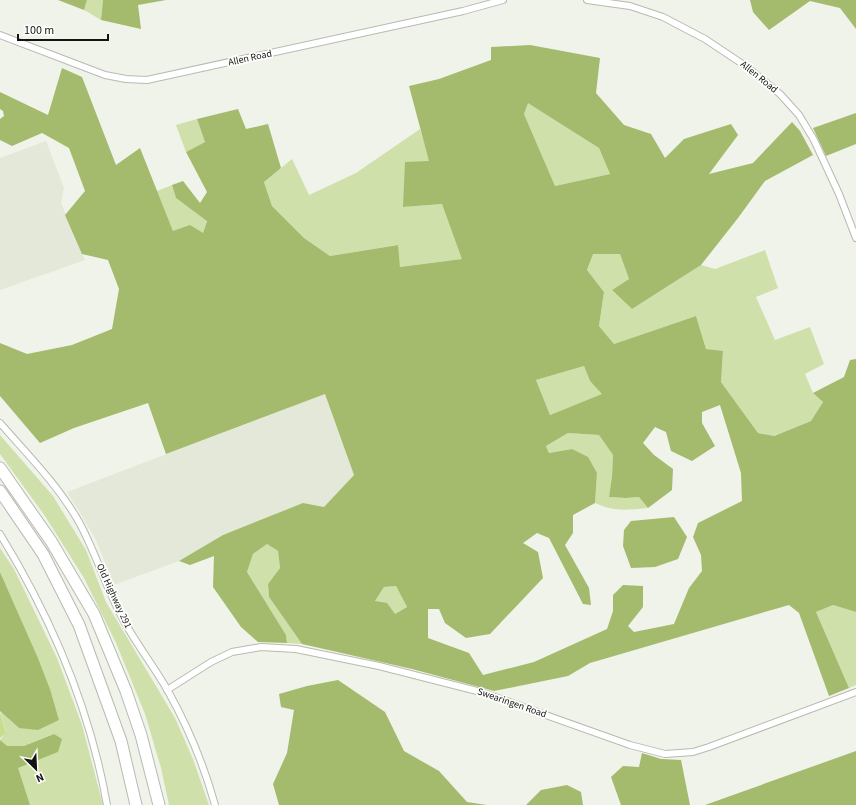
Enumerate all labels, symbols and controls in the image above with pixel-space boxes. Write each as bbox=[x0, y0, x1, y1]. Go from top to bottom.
scale bar bbox=[18, 16, 108, 42]
text: 100 m bbox=[24, 22, 54, 39]
street label: Allen Road bbox=[227, 47, 273, 69]
street label: Allen Road bbox=[737, 58, 781, 96]
street label: Old Highway 291 bbox=[93, 561, 135, 631]
street label: Swearingen Road bbox=[475, 685, 549, 721]
north arrow bbox=[16, 749, 56, 789]
text: N bbox=[33, 769, 46, 786]

